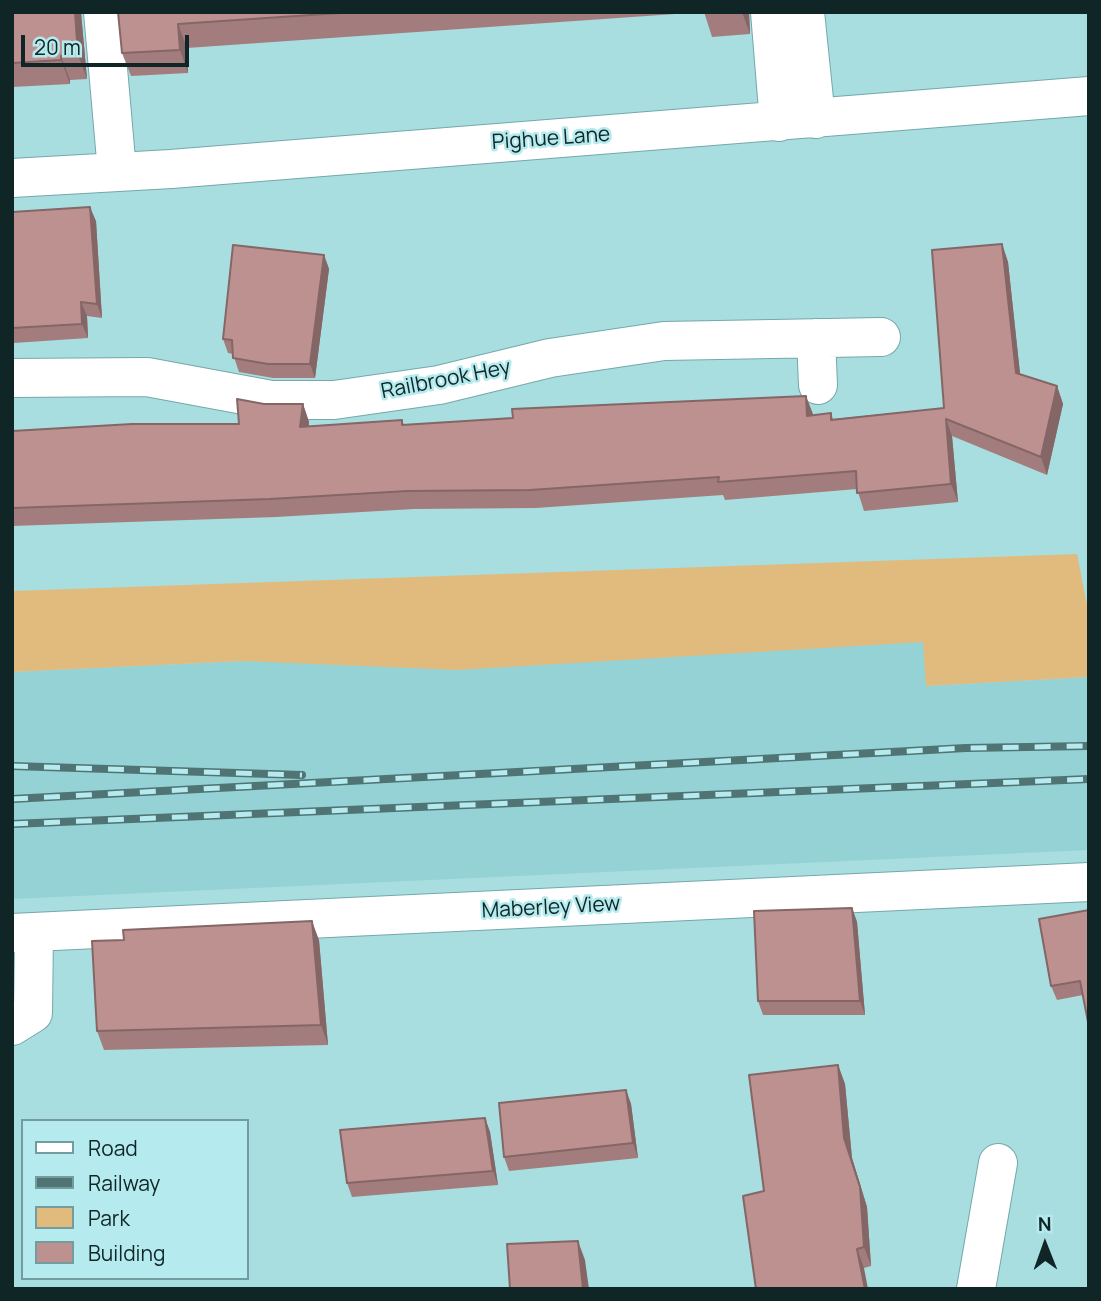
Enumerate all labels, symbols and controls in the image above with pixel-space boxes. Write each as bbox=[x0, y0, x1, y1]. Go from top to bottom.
scale bar bbox=[24, 21, 192, 65]
text: 20 m bbox=[34, 33, 81, 61]
street label: Pighue Lane bbox=[491, 122, 611, 156]
street label: Railbrook Hey bbox=[379, 355, 513, 405]
street label: Maberley View bbox=[481, 892, 621, 924]
legend bbox=[21, 1119, 248, 1280]
text: Road bbox=[88, 1134, 138, 1162]
text: Railway bbox=[88, 1169, 160, 1197]
text: Park bbox=[88, 1204, 130, 1232]
north arrow bbox=[1010, 1210, 1080, 1280]
text: N bbox=[1038, 1211, 1052, 1237]
text: Building bbox=[88, 1239, 165, 1267]

